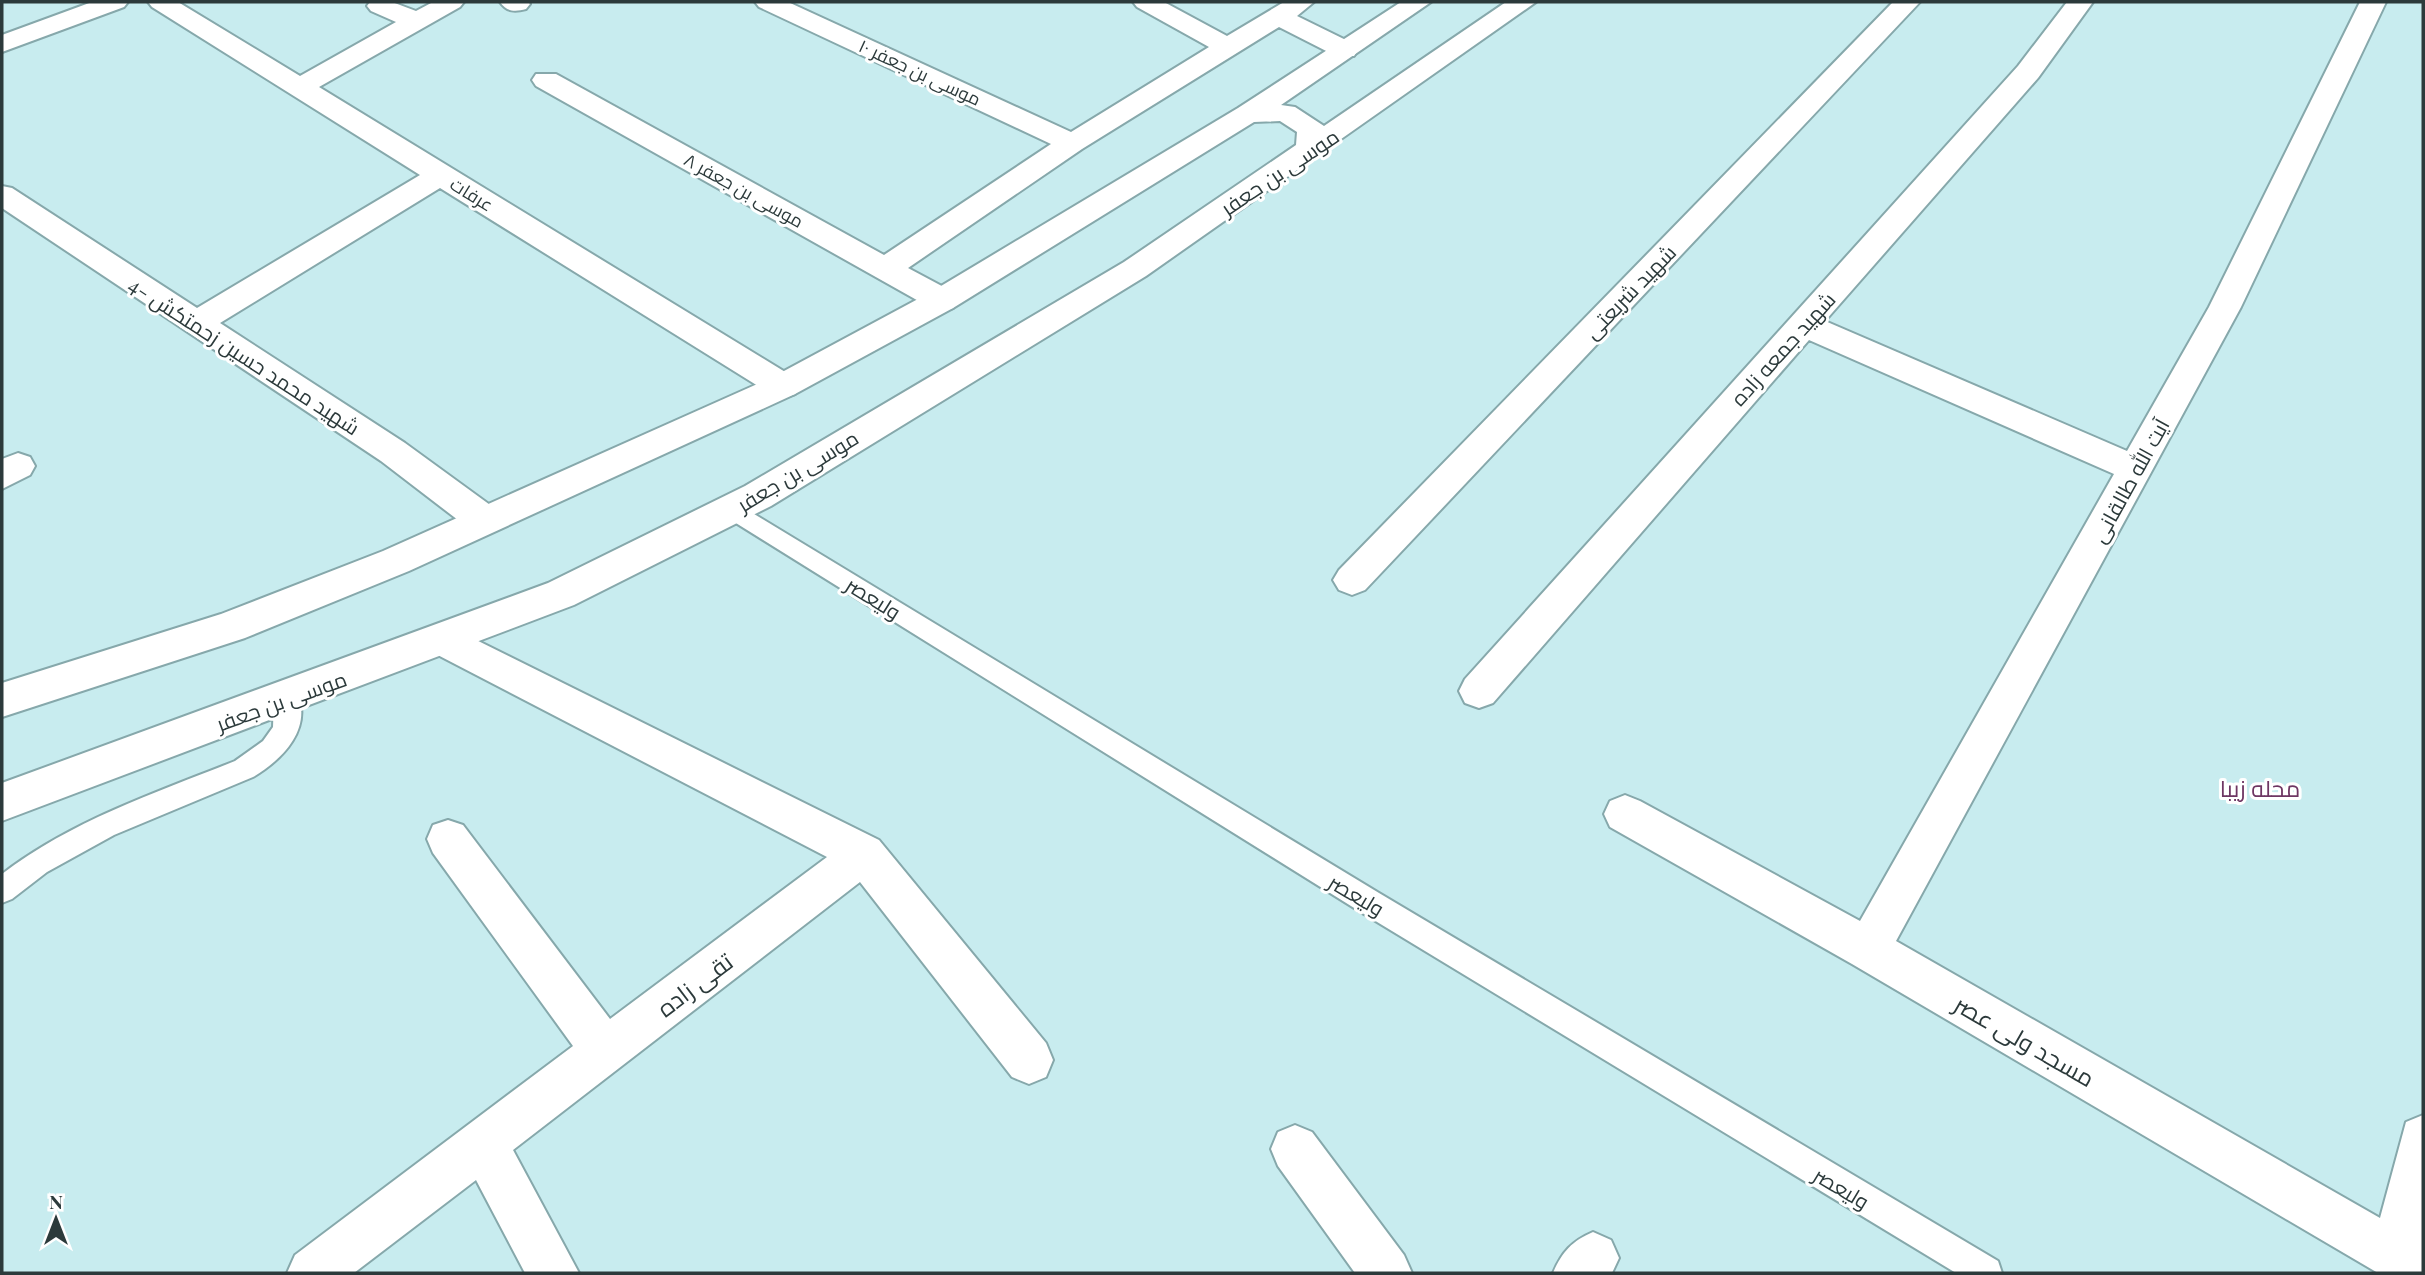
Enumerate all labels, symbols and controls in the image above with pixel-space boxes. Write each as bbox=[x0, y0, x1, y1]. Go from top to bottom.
street label: موسی بن جعفر ۱۰ bbox=[855, 33, 985, 111]
street label: موسی بن جعفر bbox=[1214, 121, 1344, 222]
street label: موسی بن جعفر ۸ bbox=[680, 147, 808, 233]
street label: عرفات bbox=[446, 171, 498, 217]
street label: شهید شریعتی bbox=[1577, 238, 1682, 345]
street label: 4- شهید محمد حسین زحمتکش bbox=[124, 270, 366, 441]
street label: شهید جمعه زاده bbox=[1723, 285, 1841, 412]
street label: آیت الله طالقانی bbox=[2083, 413, 2176, 548]
street label: موسی بن جعفر bbox=[730, 423, 863, 519]
street label: ولیعصر bbox=[840, 569, 907, 625]
street label: موسی بن جعفر bbox=[211, 663, 351, 738]
district label: محله زیبا bbox=[2220, 772, 2300, 803]
street label: ولیعصر bbox=[1323, 866, 1390, 922]
street label: تقی زاده bbox=[650, 945, 739, 1023]
street label: مسجد ولی عصر bbox=[1947, 986, 2101, 1093]
street label: ولیعصر bbox=[1808, 1159, 1875, 1215]
north arrow bbox=[21, 1184, 91, 1254]
text: N bbox=[49, 1188, 63, 1214]

